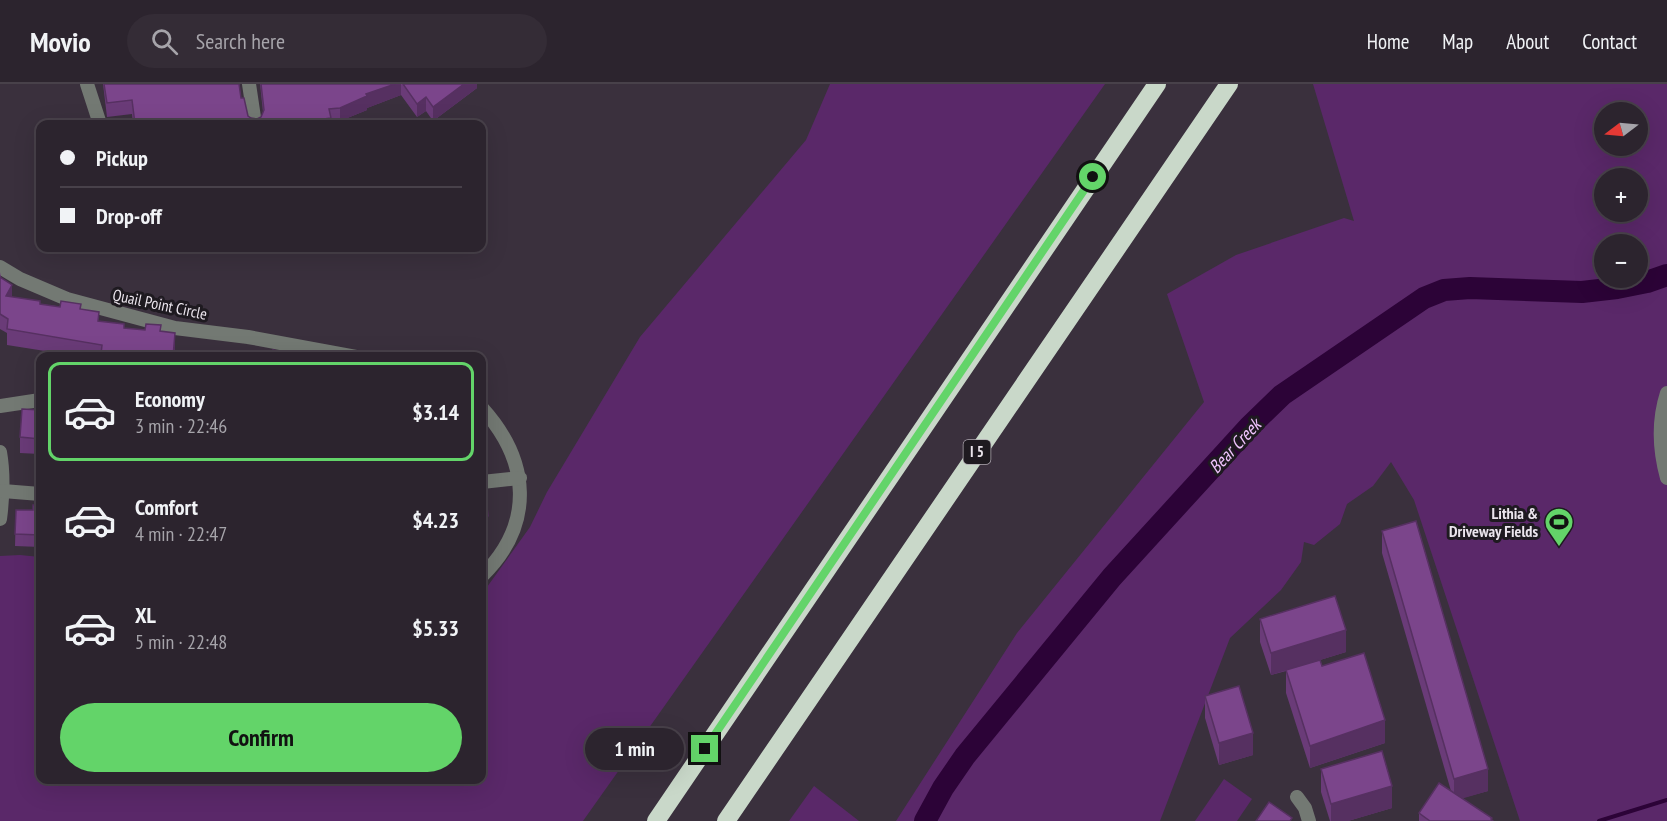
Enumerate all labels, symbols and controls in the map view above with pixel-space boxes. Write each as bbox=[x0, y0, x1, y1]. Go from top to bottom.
search box bbox=[127, 14, 547, 68]
text: Movio bbox=[30, 23, 91, 60]
icon: search bbox=[148, 25, 181, 58]
text: Search here bbox=[196, 27, 285, 55]
text: Home bbox=[1367, 28, 1409, 55]
text: Map bbox=[1442, 28, 1473, 55]
text: About bbox=[1506, 28, 1549, 55]
text: Contact bbox=[1582, 28, 1637, 55]
north arrow bbox=[1594, 102, 1648, 156]
map controls bbox=[1594, 102, 1648, 288]
text: Pickup bbox=[96, 144, 148, 172]
route start bbox=[1079, 163, 1106, 190]
button: + bbox=[1594, 168, 1648, 222]
text: Drop-off bbox=[96, 202, 162, 230]
button: − bbox=[1594, 234, 1648, 288]
street label: Quail Point Circle bbox=[111, 284, 209, 324]
icon: car bbox=[63, 385, 117, 439]
text: Economy bbox=[135, 385, 205, 413]
text: $3.14 bbox=[412, 398, 459, 426]
water label: Bear Creek bbox=[1204, 412, 1267, 478]
text: 3 min · 22:46 bbox=[135, 413, 227, 439]
road number: I 5 bbox=[964, 440, 990, 464]
icon: car bbox=[63, 493, 117, 547]
text: Comfort bbox=[135, 493, 198, 521]
place label: Lithia & Driveway Fields bbox=[1449, 503, 1538, 541]
text: $4.23 bbox=[412, 506, 459, 534]
sports icon: Lithia & Driveway Fields bbox=[1543, 506, 1575, 548]
text: 4 min · 22:47 bbox=[135, 521, 227, 547]
icon: car bbox=[63, 601, 117, 655]
text: XL bbox=[135, 601, 156, 629]
text: $5.33 bbox=[412, 614, 459, 642]
text: 5 min · 22:48 bbox=[135, 629, 227, 655]
button: Confirm bbox=[60, 703, 462, 772]
callout: 1 min bbox=[585, 728, 684, 770]
route end bbox=[691, 735, 718, 762]
text: 1 min bbox=[614, 736, 655, 762]

